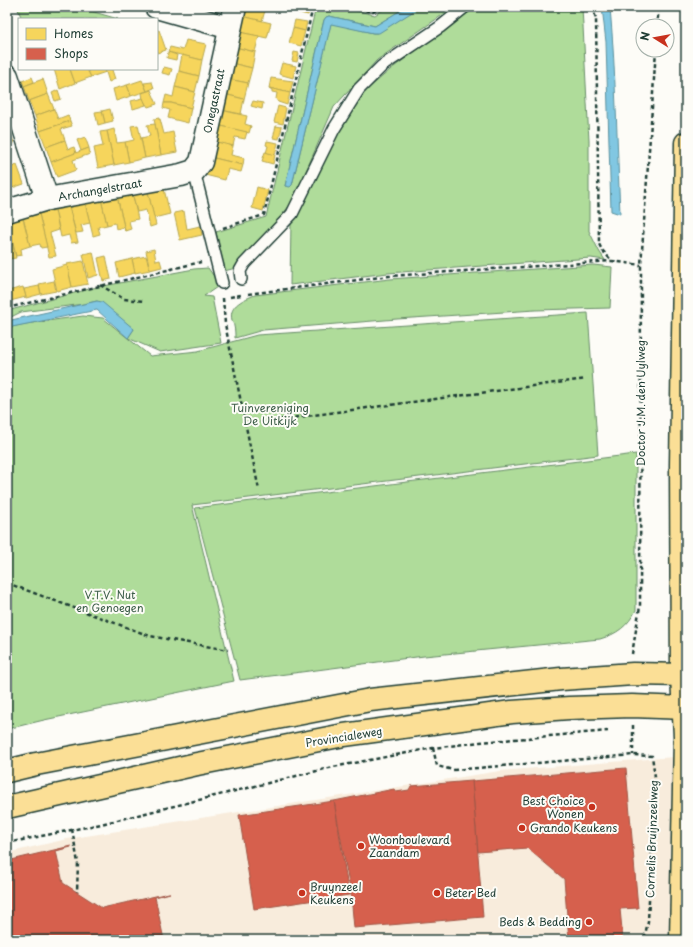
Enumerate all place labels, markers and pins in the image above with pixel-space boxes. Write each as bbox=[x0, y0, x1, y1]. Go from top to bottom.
place label: Best Choice Wonen bbox=[522, 792, 584, 822]
marker: Best Choice Wonen bbox=[587, 802, 597, 812]
place label: Grando Keukens bbox=[530, 819, 617, 836]
marker: Grando Keukens bbox=[517, 823, 527, 833]
place label: Woonboulevard Zaandam bbox=[369, 831, 450, 861]
marker: Woonboulevard Zaandam bbox=[356, 841, 366, 851]
place label: Bruynzeel Keukens bbox=[310, 878, 362, 908]
place label: Beter Bed bbox=[445, 884, 496, 901]
marker: Bruynzeel Keukens bbox=[297, 888, 307, 898]
marker: Beter Bed bbox=[432, 888, 442, 898]
place label: Beds & Bedding bbox=[499, 913, 581, 930]
marker: Beds & Bedding bbox=[584, 917, 594, 927]

